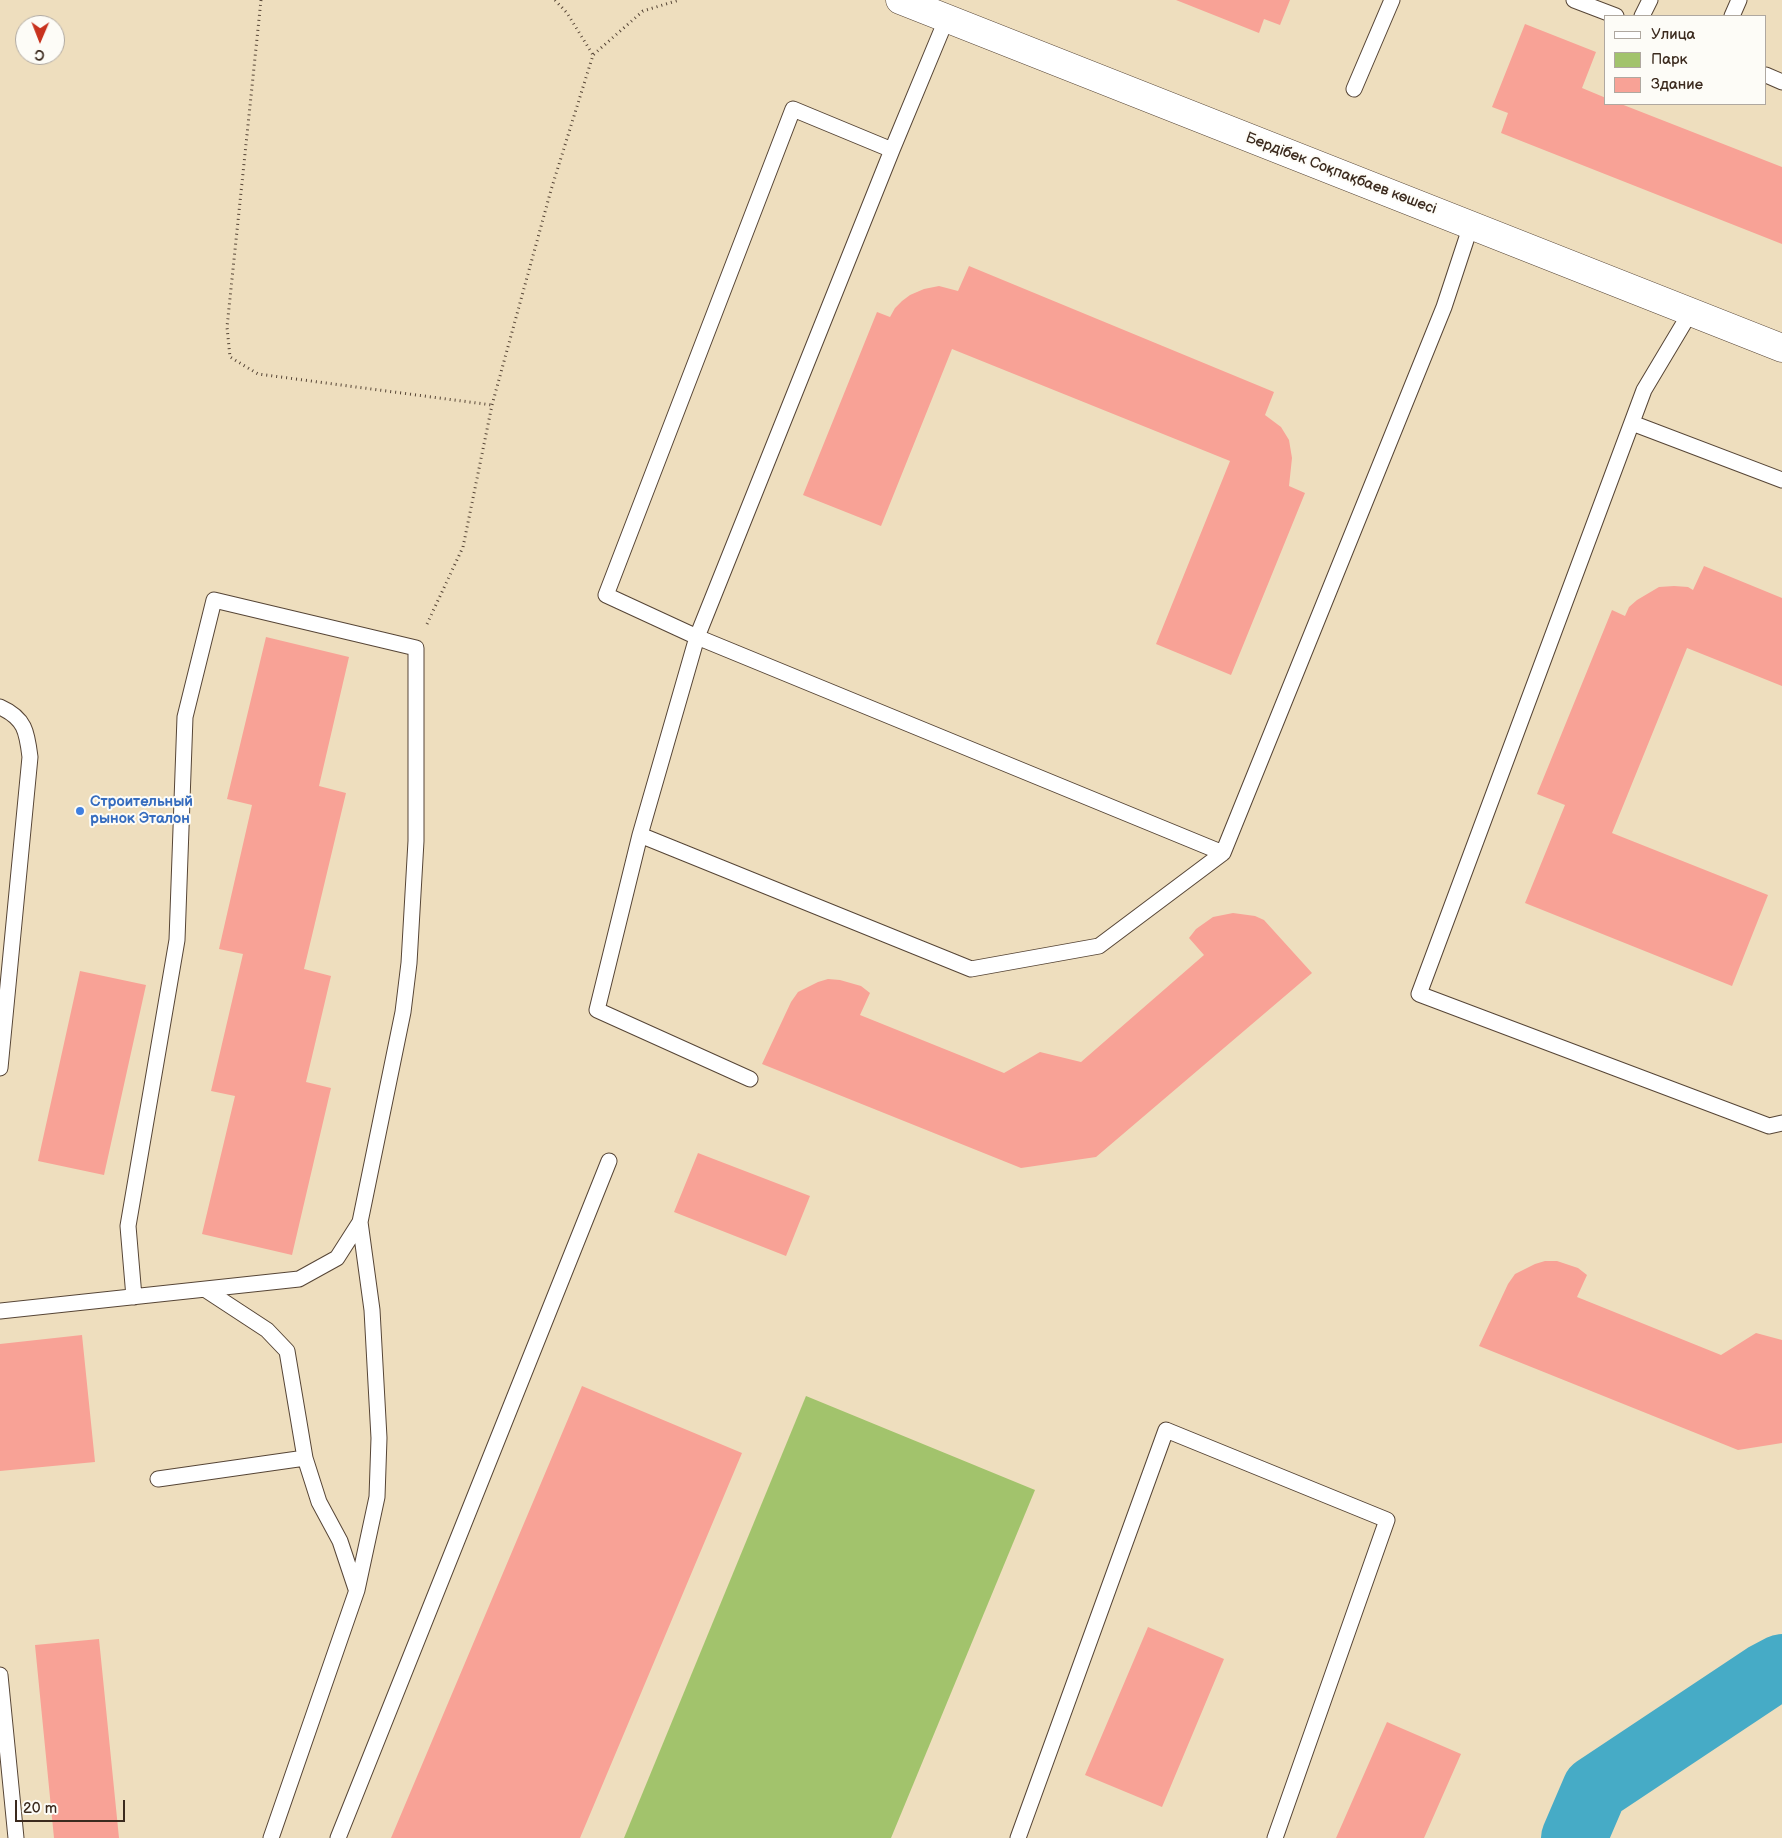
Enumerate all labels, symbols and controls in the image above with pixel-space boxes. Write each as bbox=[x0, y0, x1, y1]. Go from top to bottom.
north arrow bbox=[15, 15, 65, 65]
legend bbox=[1604, 15, 1767, 105]
text: Улица bbox=[1651, 25, 1695, 44]
text: С bbox=[35, 46, 45, 63]
text: Парк bbox=[1651, 50, 1688, 69]
text: Здание bbox=[1651, 75, 1703, 94]
street label: Бердібек Соқпақбаев көшесі bbox=[1243, 129, 1439, 219]
place label: Строительный рынок Эталон bbox=[90, 793, 193, 828]
marker: Строительный рынок Эталон bbox=[74, 805, 86, 817]
scale bar bbox=[18, 1790, 128, 1822]
text: 20 m bbox=[23, 1799, 57, 1818]

